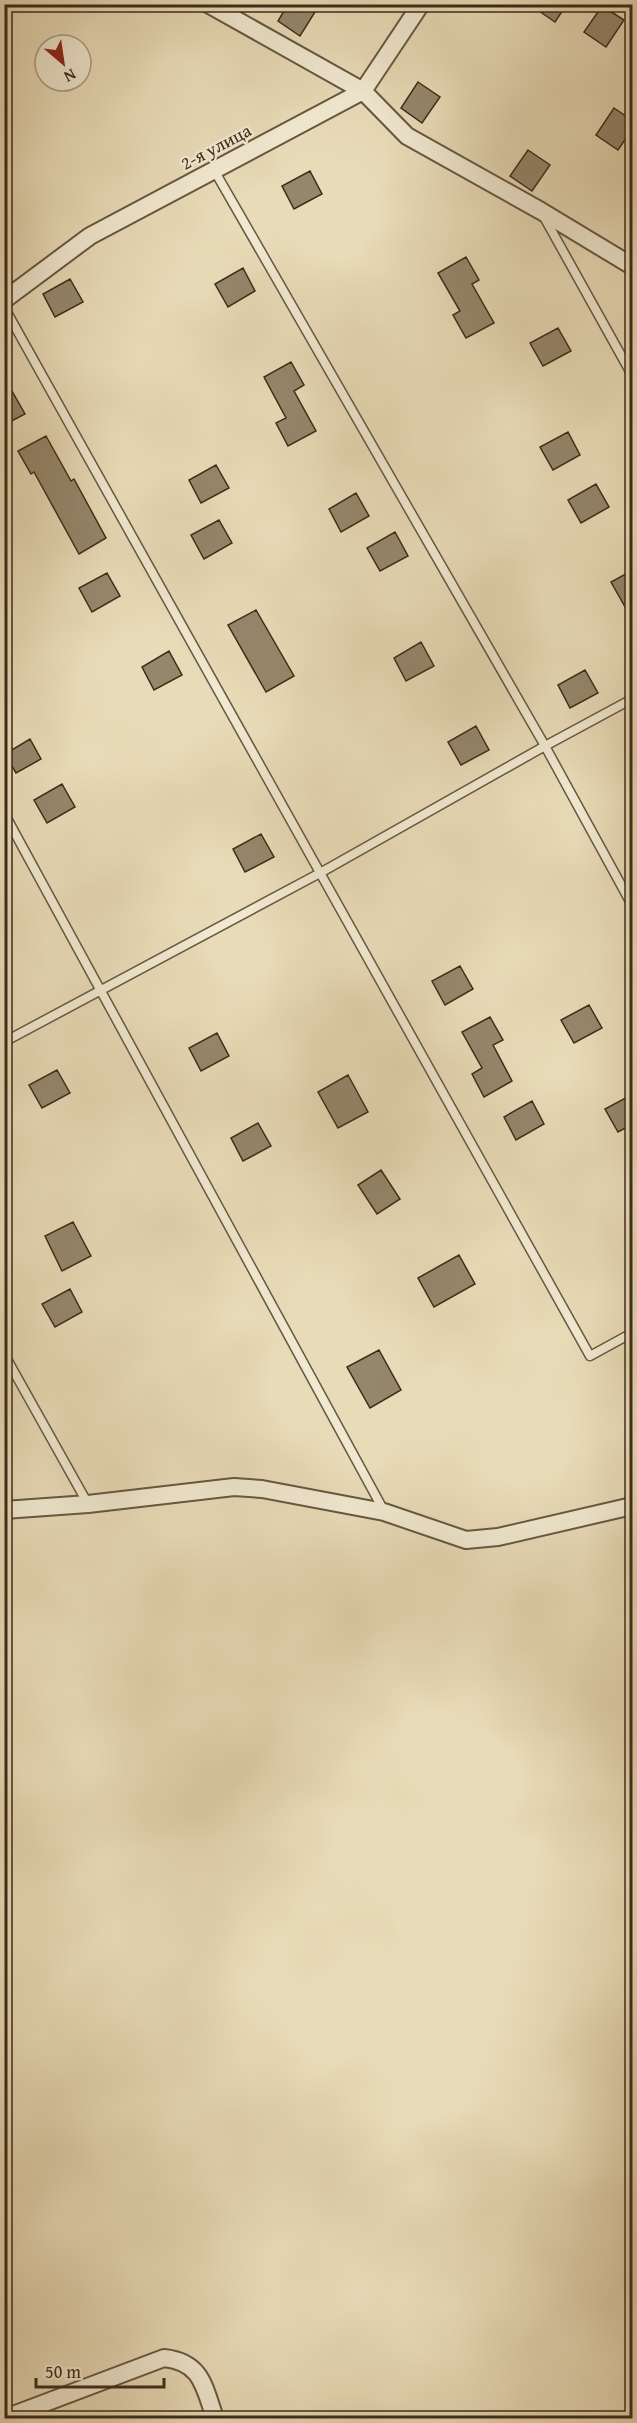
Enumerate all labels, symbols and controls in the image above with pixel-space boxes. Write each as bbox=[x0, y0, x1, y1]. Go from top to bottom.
north arrow bbox=[33, 33, 93, 93]
text: N bbox=[60, 63, 81, 89]
street label: 2-я улица bbox=[176, 116, 256, 176]
scale bar bbox=[36, 2351, 164, 2389]
text: 50 m bbox=[45, 2358, 81, 2385]

